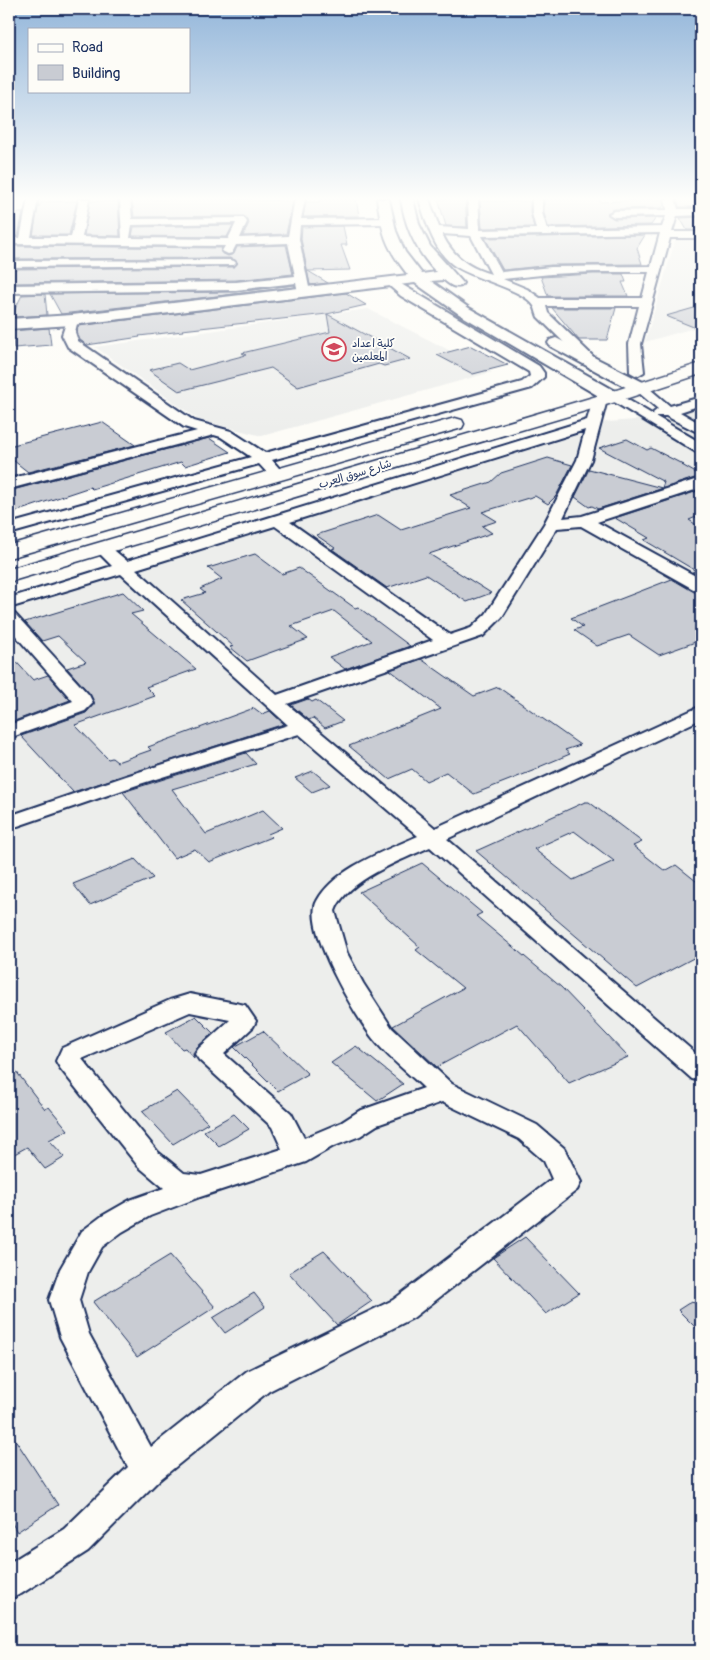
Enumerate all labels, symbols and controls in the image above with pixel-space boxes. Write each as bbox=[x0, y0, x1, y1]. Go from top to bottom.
legend bbox=[28, 28, 190, 92]
text: Road bbox=[72, 38, 103, 57]
text: Building bbox=[72, 64, 120, 83]
school or university icon: كلية اعداد المعلمين bbox=[321, 336, 347, 362]
place label: كلية اعداد المعلمين bbox=[352, 337, 395, 363]
street label: شارع سوق العرب bbox=[317, 457, 394, 493]

